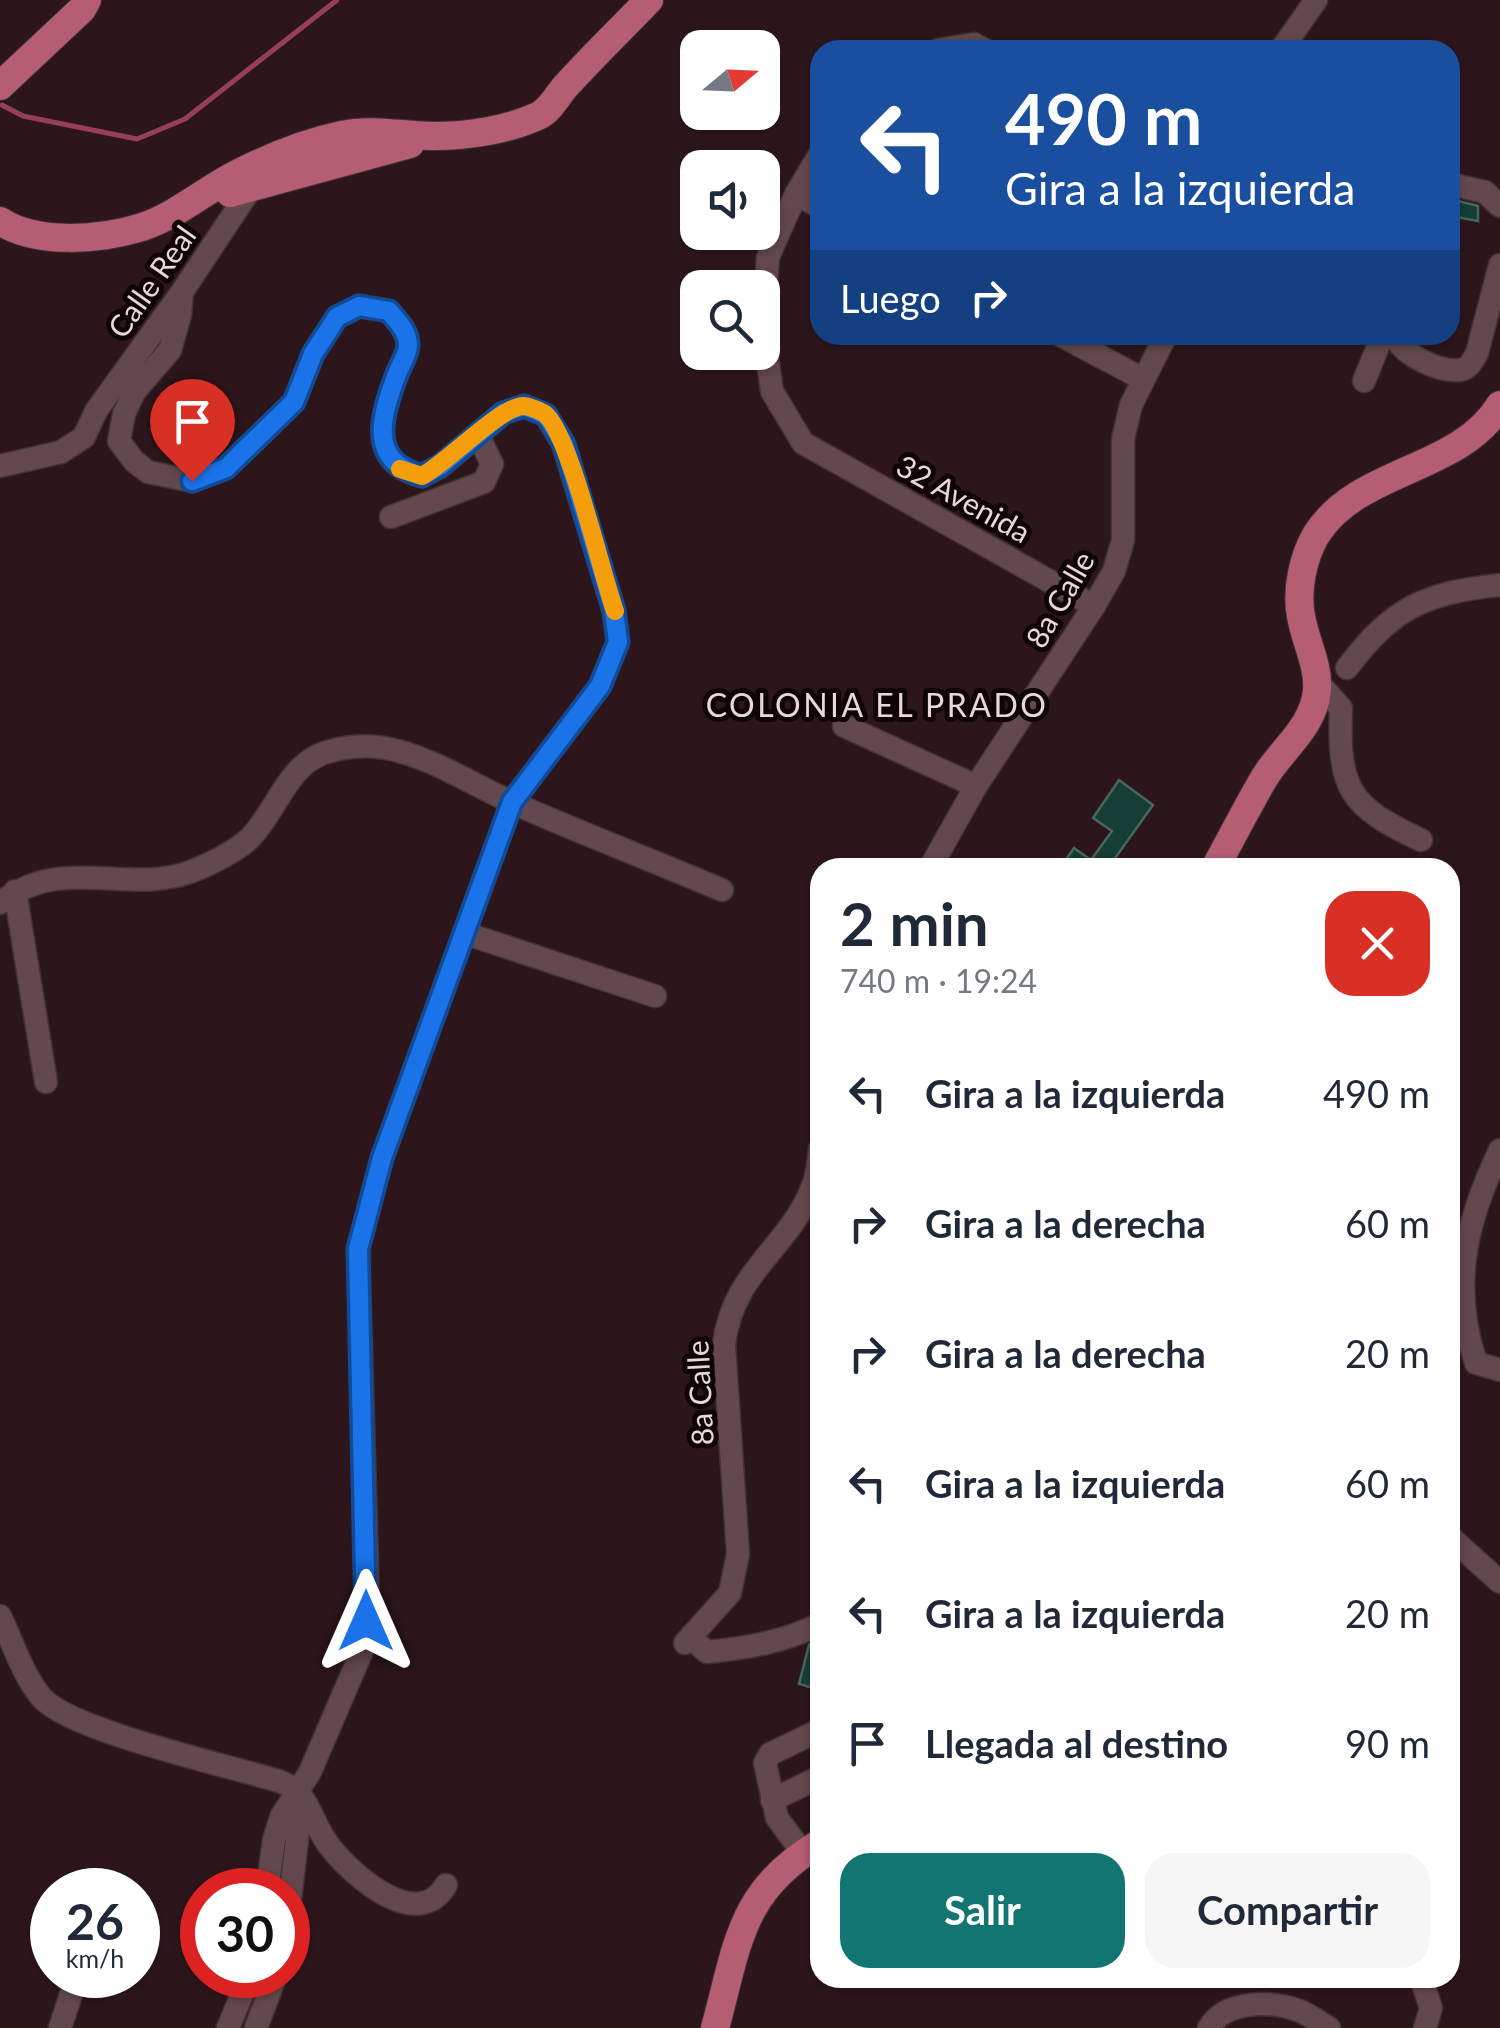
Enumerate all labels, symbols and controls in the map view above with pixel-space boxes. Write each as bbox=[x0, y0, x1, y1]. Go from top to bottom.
north arrow bbox=[680, 30, 780, 130]
map controls bbox=[680, 30, 780, 370]
text: 490 m bbox=[1005, 76, 1202, 160]
icon: left bbox=[840, 80, 970, 210]
button: sound bbox=[680, 150, 780, 250]
text: Gira a la izquierda bbox=[1005, 161, 1355, 215]
street label: Calle Real bbox=[99, 218, 203, 344]
button: search bbox=[680, 270, 780, 370]
icon: right bbox=[961, 270, 1016, 325]
text: Luego bbox=[840, 275, 941, 321]
pin bbox=[150, 379, 235, 482]
icon: arrive bbox=[165, 394, 220, 449]
street label: 32 Avenida bbox=[891, 447, 1037, 549]
street label: 8a Calle bbox=[1017, 545, 1101, 653]
district label: COLONIA EL PRADO bbox=[706, 685, 1048, 724]
text: 2 min bbox=[840, 887, 989, 959]
button: close bbox=[1325, 891, 1430, 996]
text: 740 m · 19:24 bbox=[840, 961, 1037, 1000]
icon: left bbox=[840, 1066, 895, 1121]
text: Gira a la izquierda bbox=[925, 1070, 1225, 1116]
text: 490 m bbox=[1323, 1070, 1430, 1116]
icon: right bbox=[840, 1196, 895, 1251]
text: Gira a la derecha bbox=[925, 1200, 1206, 1246]
text: 60 m bbox=[1345, 1200, 1430, 1246]
icon: right bbox=[840, 1326, 895, 1381]
text: Gira a la derecha bbox=[925, 1330, 1206, 1376]
text: 20 m bbox=[1345, 1330, 1430, 1376]
street label: 8a Calle bbox=[678, 1340, 720, 1446]
icon: left bbox=[840, 1456, 895, 1511]
text: Gira a la izquierda bbox=[925, 1460, 1225, 1506]
text: 60 m bbox=[1345, 1460, 1430, 1506]
position arrow bbox=[314, 1569, 418, 1673]
icon: left bbox=[840, 1586, 895, 1641]
text: Gira a la izquierda bbox=[925, 1590, 1225, 1636]
text: 20 m bbox=[1345, 1590, 1430, 1636]
icon: arrive bbox=[840, 1716, 895, 1771]
text: Llegada al destino bbox=[925, 1720, 1228, 1766]
text: 90 m bbox=[1345, 1720, 1430, 1766]
button: Salir bbox=[840, 1853, 1125, 1968]
button: Compartir bbox=[1145, 1853, 1430, 1968]
speed limit sign: 30 bbox=[180, 1868, 310, 1998]
text: 26 bbox=[66, 1891, 124, 1951]
text: km/h bbox=[66, 1943, 124, 1973]

